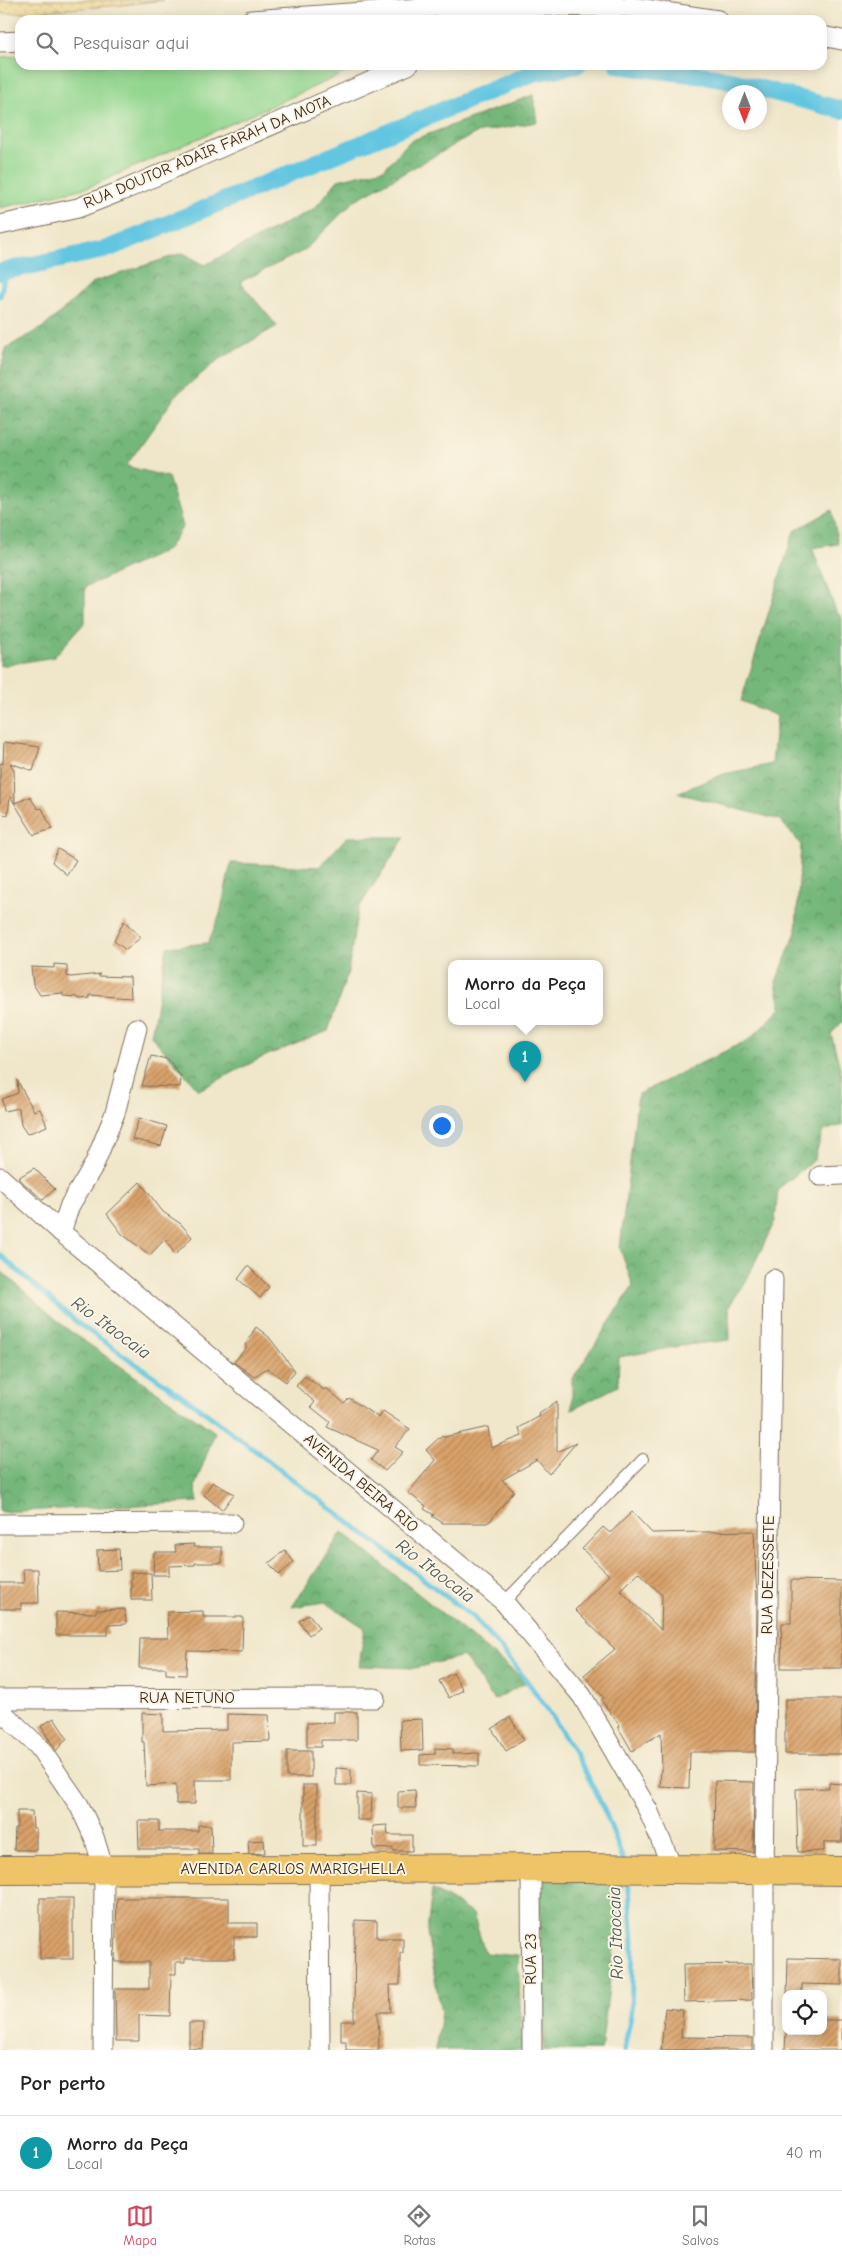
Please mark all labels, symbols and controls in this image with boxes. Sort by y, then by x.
search box [15,15,827,70]
icon: search [33,29,61,57]
text: Pesquisar aqui [73,32,189,54]
north arrow [722,85,767,130]
street label: RUA DOUTOR ADAIR FARAH DA MOTA [81,92,333,212]
popup [448,960,603,1025]
text: Morro da Peça [465,973,586,995]
text: Local [465,995,500,1013]
pin: 1 [509,1041,541,1082]
your location [429,1113,455,1139]
water label: Rio Itaocaia [67,1292,155,1364]
street label: AVENIDA BEIRA RIO [300,1430,422,1536]
street label: RUA DEZESSETE [758,1515,778,1635]
water label: Rio Itaocaia [392,1535,478,1607]
street label: RUA NETUNO [139,1689,235,1707]
street label: AVENIDA CARLOS MARIGHELLA [181,1860,405,1878]
water label: Rio Itaocaia [604,1886,628,1980]
street label: RUA 23 [522,1933,540,1985]
map controls [782,1990,827,2035]
button: locate [782,1990,827,2035]
text: Por perto [20,2071,105,2095]
text: Morro da Peça [67,2133,189,2155]
text: 1 [33,2144,39,2162]
text: 40 m [786,2144,822,2162]
text: Local [67,2155,103,2173]
tab: Mapa [123,2202,157,2249]
tab: Rotas [403,2202,435,2249]
tab: Salvos [682,2202,719,2249]

